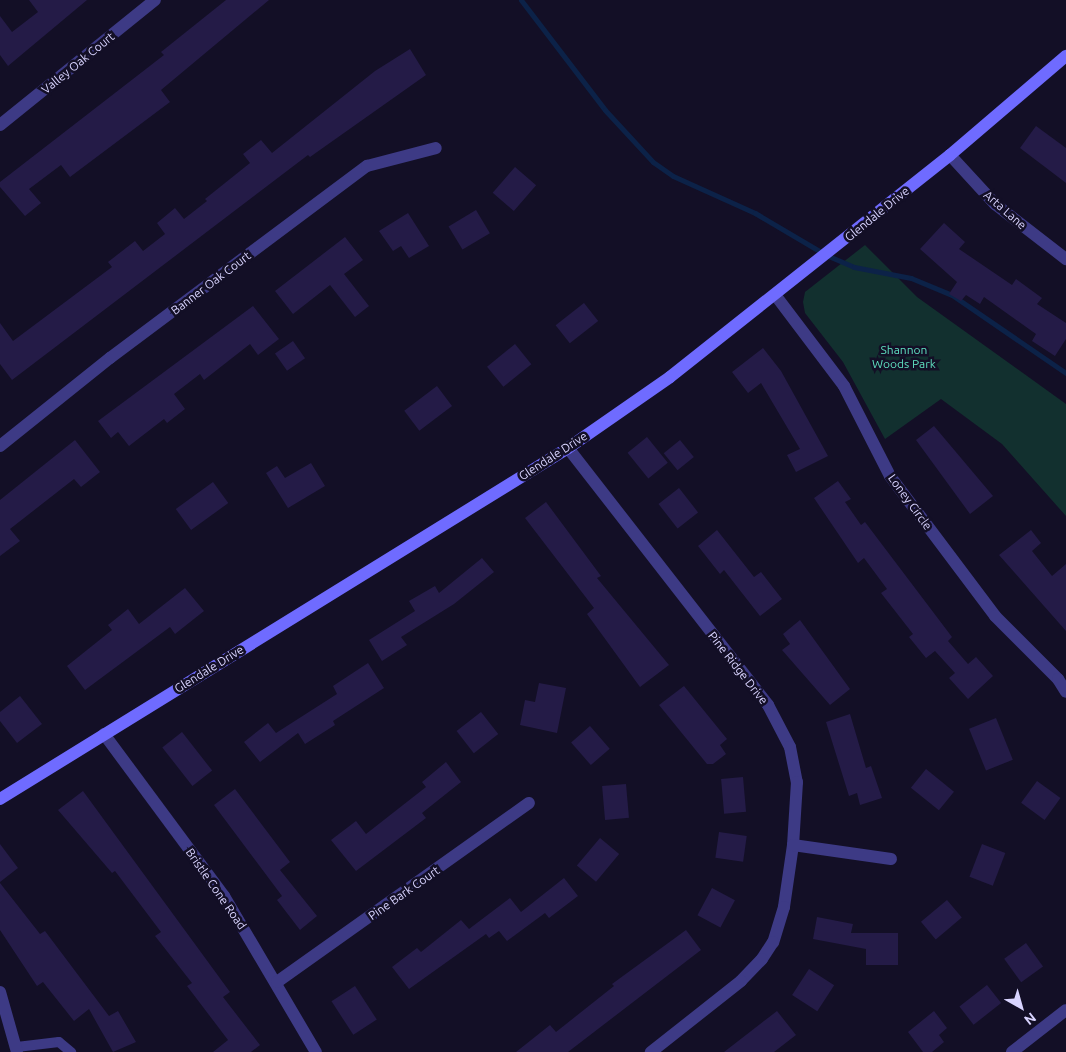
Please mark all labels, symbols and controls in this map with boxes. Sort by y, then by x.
street label: Valley Oak Court [39,29,117,97]
street label: Glendale Drive [842,184,912,244]
street label: Arta Lane [981,188,1029,232]
street label: Banner Oak Court [168,248,254,318]
park label: Shannon Woods Park [872,343,936,371]
street label: Glendale Drive [516,429,590,483]
street label: Loney Circle [885,471,935,533]
street label: Pine Ridge Drive [705,629,771,707]
street label: Glendale Drive [172,642,246,696]
street label: Bristle Cone Road [183,846,249,932]
street label: Pine Bark Court [365,863,443,923]
north arrow [996,982,1046,1032]
text: N [1021,1009,1039,1028]

